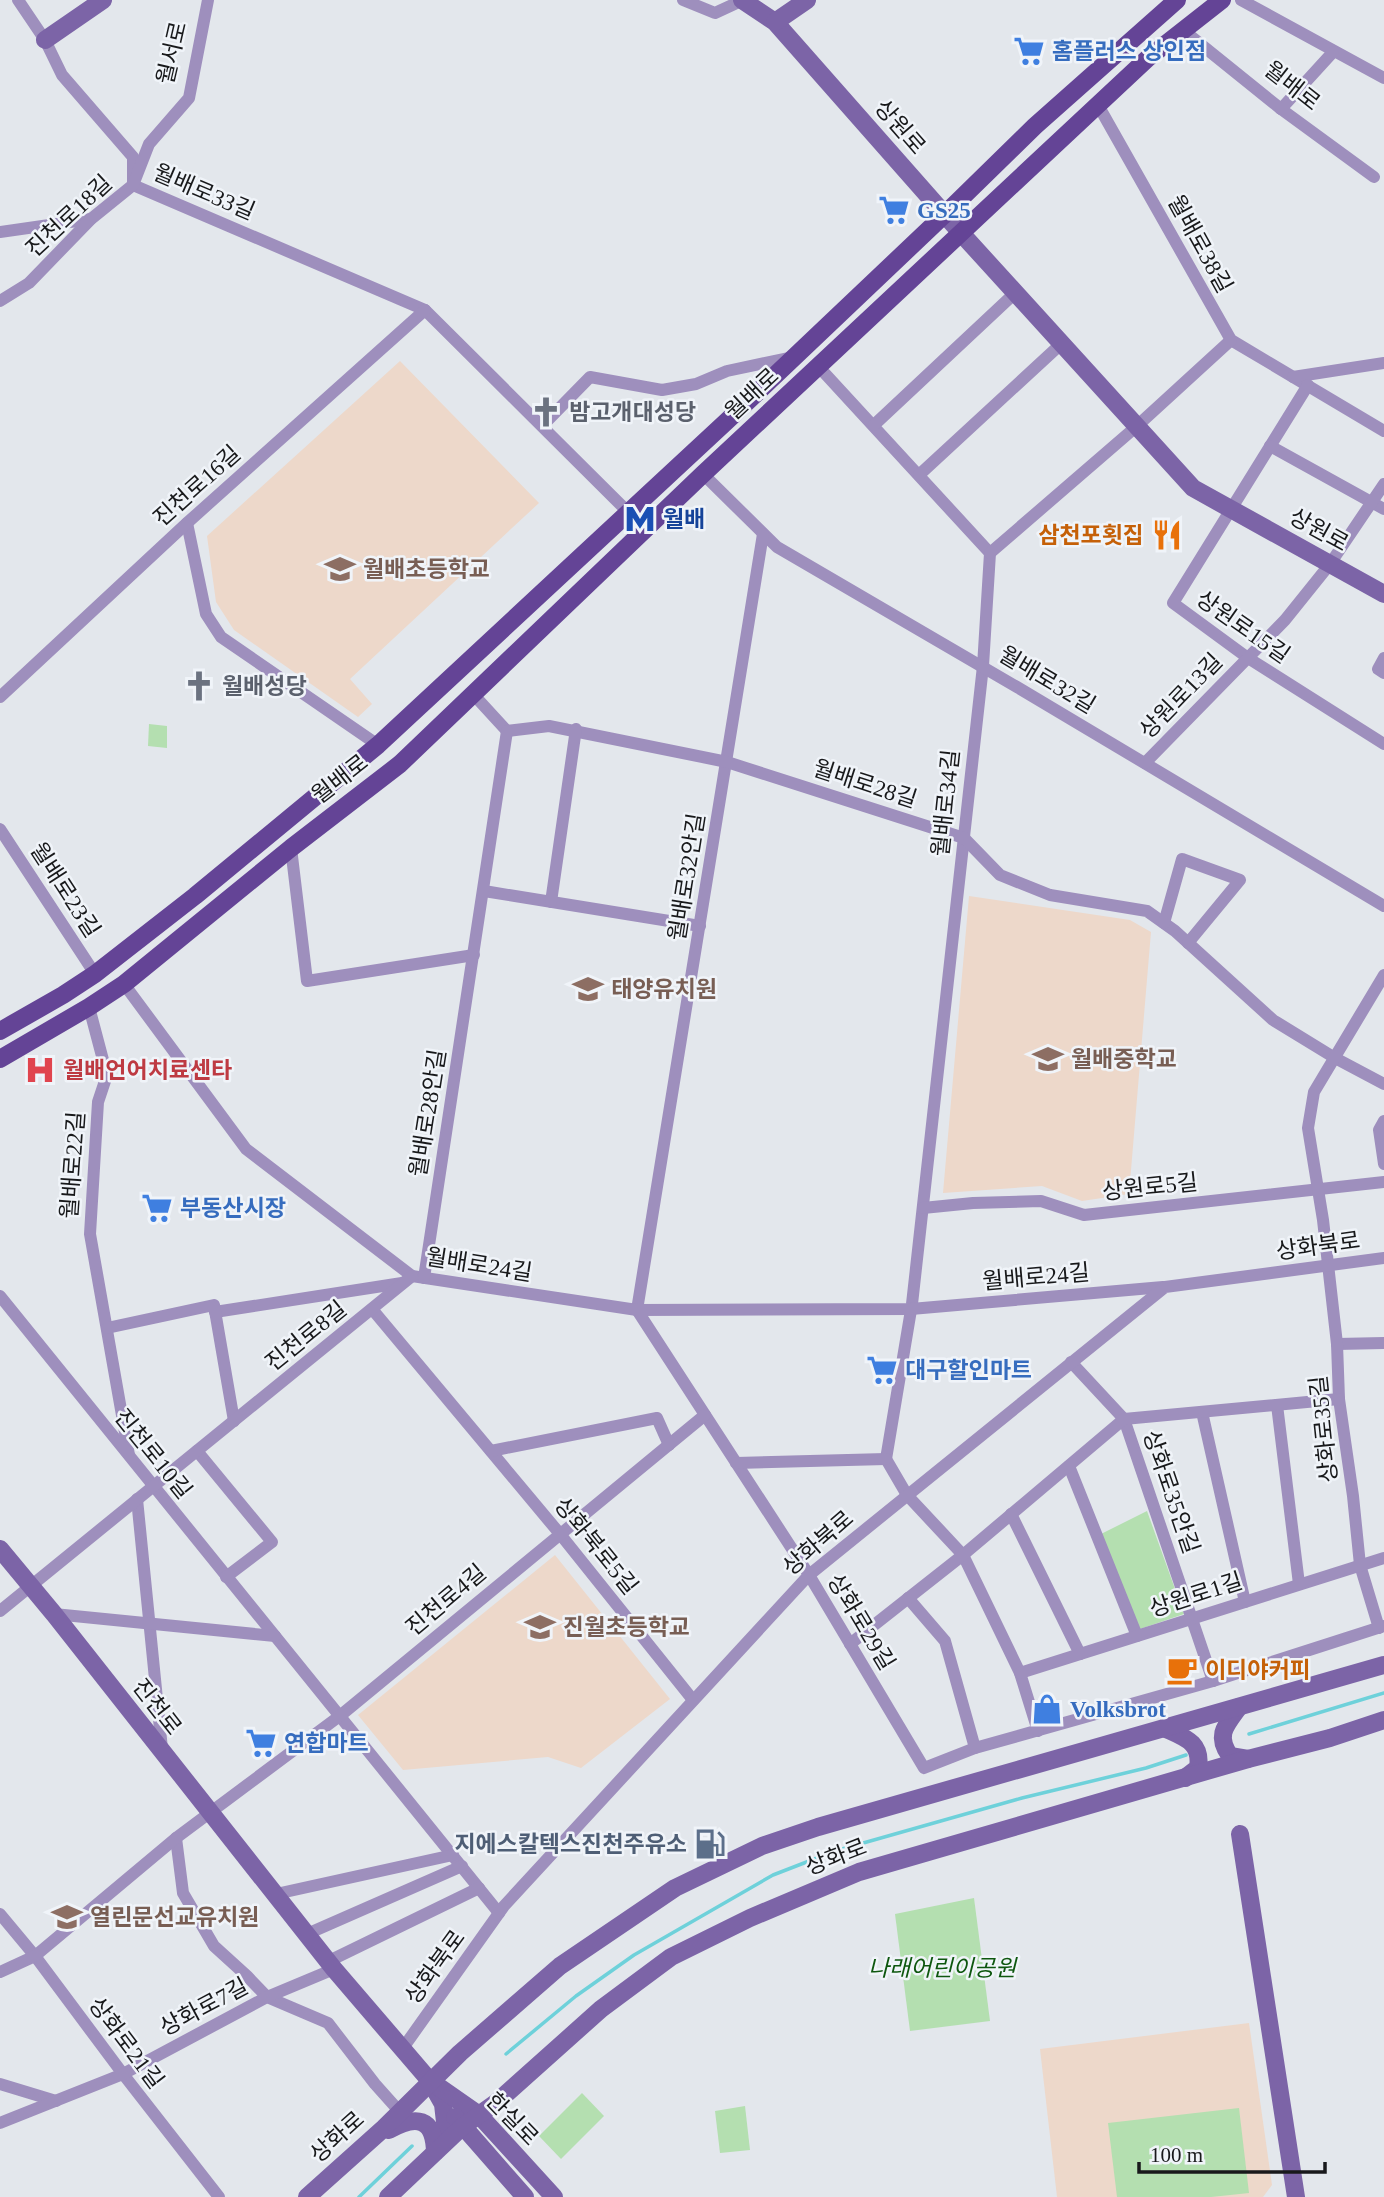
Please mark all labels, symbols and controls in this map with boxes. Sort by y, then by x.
street label: 월서로 [153,19,191,87]
supermarket icon: 홈플러스 상인점 [1012,34,1046,68]
place label: 홈플러스 상인점 [1052,39,1206,64]
street label: 월배로 [1259,57,1325,115]
street label: 상원로 [870,95,930,159]
street label: 월배로33길 [150,159,258,225]
street label: 진천로18길 [21,170,117,262]
street label: 월배로38길 [1163,191,1237,297]
supermarket icon: GS25 [877,193,911,227]
place label: GS25 [917,198,971,223]
street label: 월배로 [720,363,784,425]
church icon: 밤고개대성당 [529,395,563,429]
place label: 밤고개대성당 [569,400,696,425]
street label: 진천로16길 [149,441,245,531]
metro station icon: 월배 [623,502,657,536]
street label: 상원로 [1285,504,1353,556]
place label: 월배 [663,507,705,532]
restaurant icon: 삼천포횟집 [1150,518,1184,552]
place label: 삼천포횟집 [1038,523,1144,548]
school or university icon: 월배초등학교 [323,552,357,586]
place label: 월배초등학교 [363,557,490,582]
street label: 상원로15길 [1192,586,1294,668]
street label: 월배로32길 [994,642,1100,718]
street label: 상원로13길 [1135,649,1227,743]
church icon: 월배성당 [182,669,216,703]
place label: 월배성당 [222,674,307,699]
street label: 월배로34길 [928,748,964,858]
street label: 월배로 [307,750,373,808]
street label: 월배로28길 [810,755,920,813]
street label: 월배로32안길 [665,811,709,943]
street label: 월배로23길 [25,838,105,942]
school or university icon: 태양유치원 [571,972,605,1006]
place label: 태양유치원 [611,977,717,1002]
school or university icon: 월배중학교 [1031,1042,1065,1076]
street label: 월배로28안길 [406,1047,450,1179]
place label: 월배중학교 [1071,1047,1177,1072]
hospital icon: 월배언어치료센타 [23,1053,57,1087]
place label: 월배언어치료센타 [63,1058,232,1083]
street label: 월배로22길 [57,1110,89,1220]
street label: 상원로5길 [1101,1170,1199,1204]
supermarket icon: 부동산시장 [140,1191,174,1225]
place label: 부동산시장 [180,1196,286,1221]
street label: 상화북로 [1274,1228,1362,1264]
street label: 월배로24길 [424,1244,534,1286]
street label: 월배로24길 [981,1260,1091,1294]
street label: 진천로8길 [261,1296,351,1376]
supermarket icon: 대구할인마트 [865,1353,899,1387]
place label: 대구할인마트 [905,1358,1032,1383]
street label: 상화로35길 [1306,1374,1342,1484]
street label: 진천로10길 [109,1404,197,1504]
street label: 상화로35안길 [1138,1427,1204,1557]
street label: 상화북로5길 [549,1493,643,1599]
street label: 상화북로 [778,1506,858,1580]
street label: 진천로4길 [401,1560,491,1640]
street label: 상원로1길 [1146,1568,1246,1622]
street label: 상화로29길 [823,1569,899,1675]
school or university icon: 진월초등학교 [523,1610,557,1644]
place label: 진월초등학교 [563,1615,690,1640]
cafe icon: 이디야커피 [1165,1653,1199,1687]
place label: 이디야커피 [1205,1658,1311,1683]
street label: 진천로 [128,1674,186,1740]
shop icon: Volksbrot [1030,1692,1064,1726]
place label: Volksbrot [1070,1697,1166,1722]
supermarket icon: 연합마트 [244,1726,278,1760]
place label: 연합마트 [284,1731,369,1756]
fuel station icon: 지에스칼텍스진천주유소 [693,1827,727,1861]
place label: 지에스칼텍스진천주유소 [454,1832,687,1857]
street label: 상화로 [802,1834,870,1880]
school or university icon: 열린문선교유치원 [50,1900,84,1934]
place label: 열린문선교유치원 [90,1905,259,1930]
street label: 상화북로 [400,1925,470,2009]
park label: 나래어린이공원 [868,1956,1018,1981]
street label: 상화로7길 [156,1973,252,2041]
street label: 상화로21길 [84,1992,168,2094]
street label: 한실로 [481,2087,543,2151]
street label: 상화로 [305,2106,369,2168]
scale bar [1139,2130,1324,2174]
text: 100 m [1150,2143,1203,2167]

